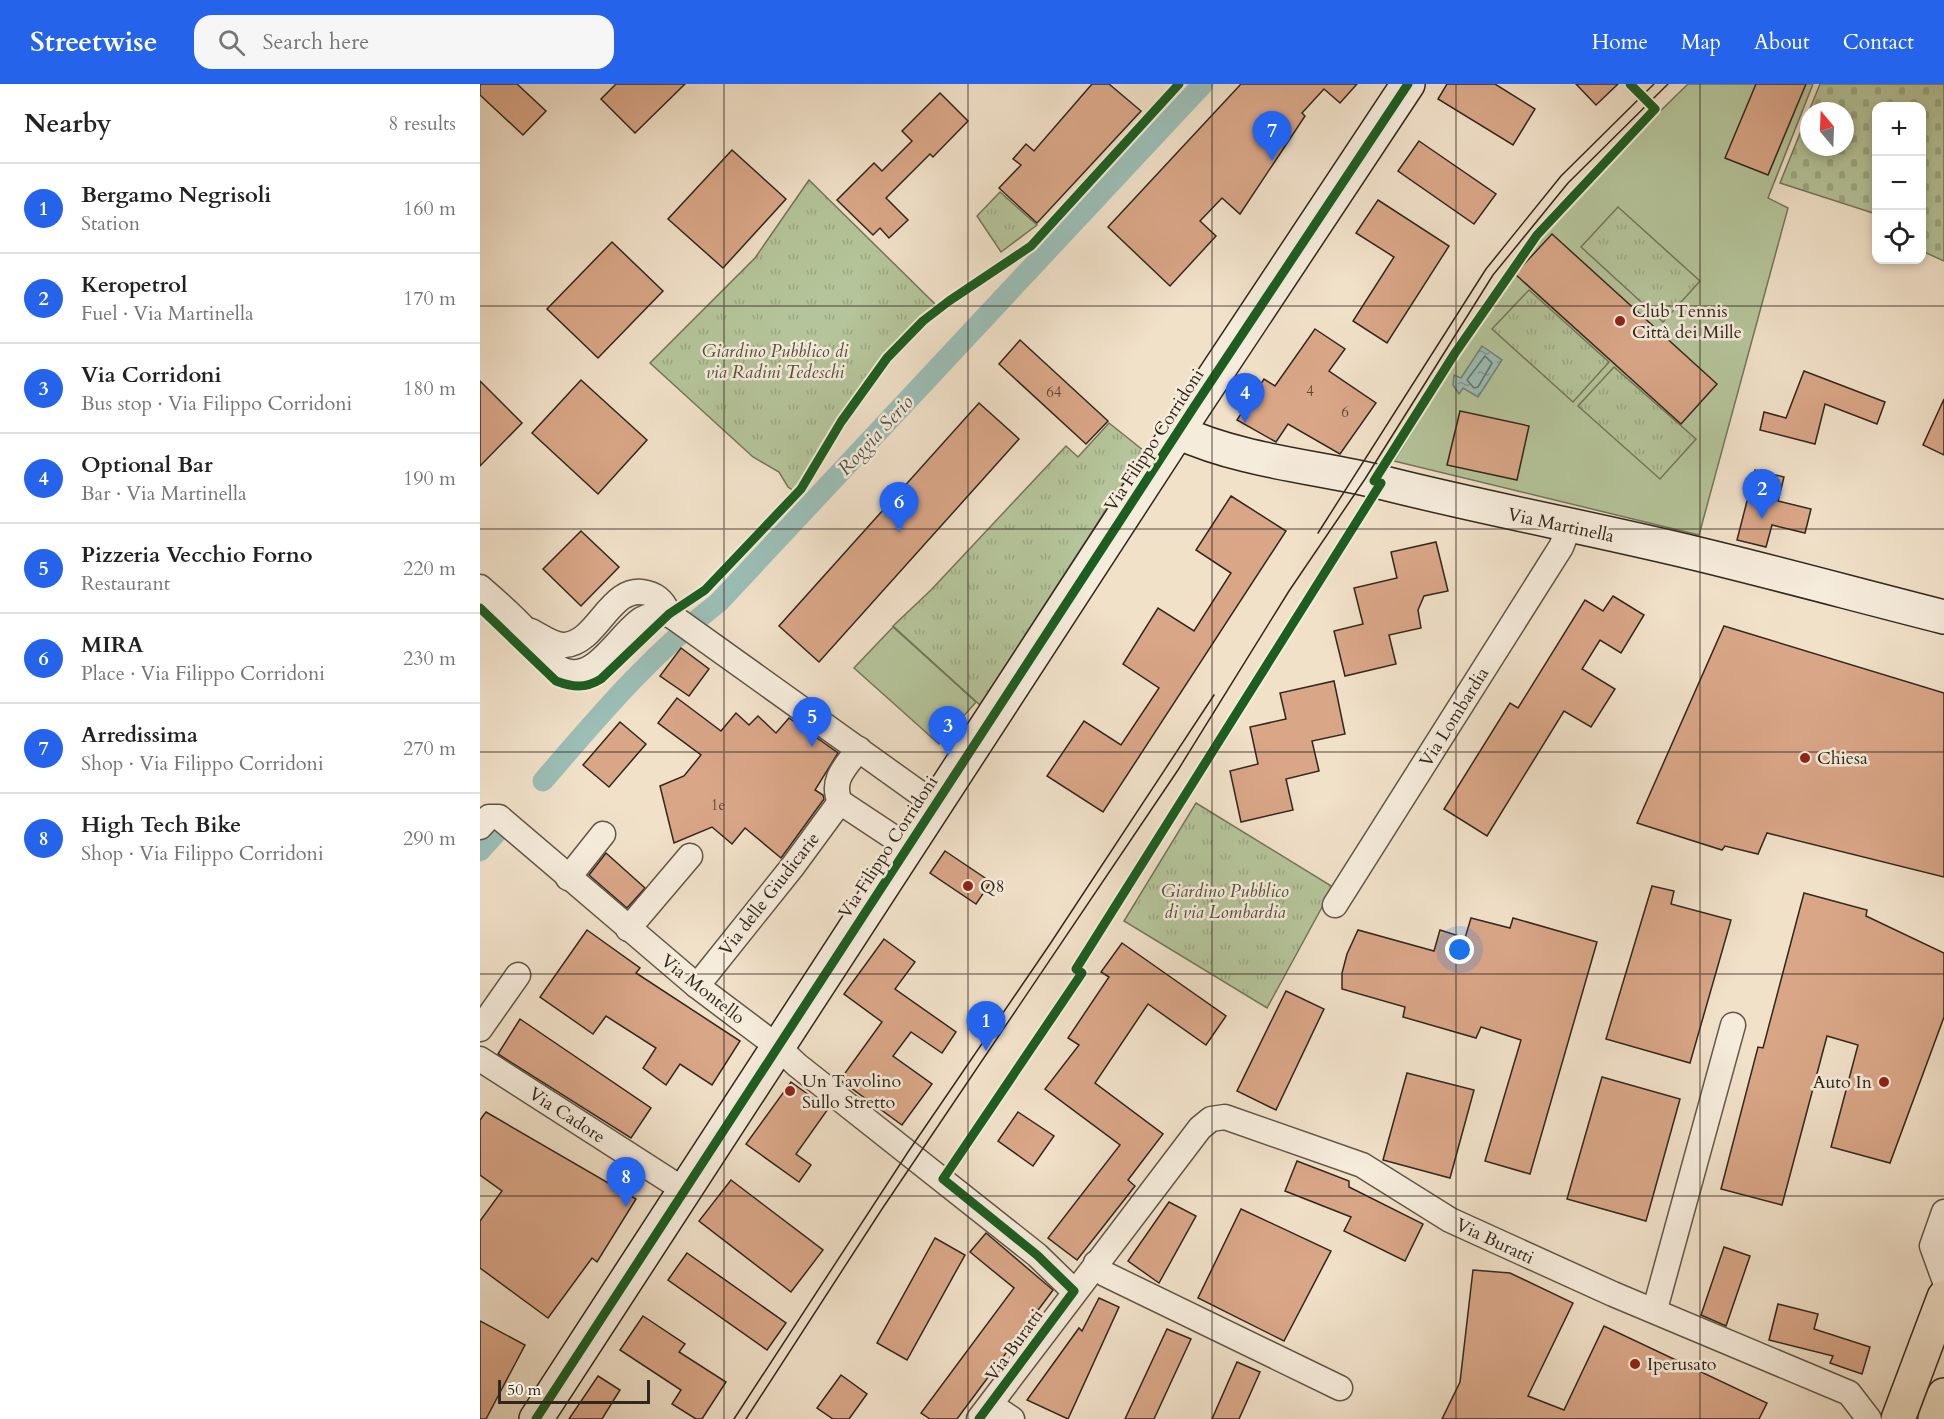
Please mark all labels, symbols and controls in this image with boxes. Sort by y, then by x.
search box [194,15,614,69]
text: Streetwise [30,23,158,61]
icon: search [215,26,248,59]
text: Search here [263,27,369,57]
text: Home [1592,28,1648,57]
text: Map [1681,28,1721,57]
text: About [1754,28,1810,57]
text: Contact [1843,28,1914,57]
north arrow [1800,102,1854,156]
map controls [1872,102,1926,264]
button: + [1872,102,1926,156]
text: Nearby [24,106,112,141]
text: 8 results [388,110,456,137]
pin: 7 [1252,112,1292,161]
button: − [1872,156,1926,210]
text: Bergamo Negrisoli [81,180,271,210]
text: 1 [38,195,49,222]
text: 160 m [403,195,456,222]
text: Station [81,210,140,237]
button: locate [1872,210,1926,264]
text: Keropetrol [81,270,187,300]
text: 2 [38,285,49,312]
text: 170 m [403,285,456,312]
place label: Club Tennis Città dei Mille [1632,299,1742,345]
text: Fuel · Via Martinella [81,300,254,327]
marker: Club Tennis Città dei Mille [1613,314,1627,328]
park label: Giardino Pubblico di via Radini Tedeschi [702,339,849,385]
text: Via Corridoni [81,360,222,390]
street label: Via Filippo Corridoni [1099,364,1210,517]
pin: 4 [1226,374,1264,423]
text: 3 [38,375,49,402]
text: 180 m [403,375,456,402]
house number: 4 [1306,381,1314,401]
house number: 64 [1046,382,1062,402]
water label: Roggia Serio [831,389,919,481]
text: Bus stop · Via Filippo Corridoni [81,390,352,417]
house number: 6 [1341,402,1349,422]
text: Optional Bar [81,450,213,480]
text: 4 [38,465,49,492]
text: 190 m [403,465,456,492]
pin: 2 [1742,470,1782,519]
text: Bar · Via Martinella [81,480,247,507]
pin: 6 [880,482,918,532]
street label: Via Martinella [1505,502,1617,549]
text: Pizzeria Vecchio Forno [81,540,313,570]
text: 5 [38,555,49,582]
text: 220 m [403,555,456,582]
text: Restaurant [81,570,170,597]
text: MIRA [81,630,144,660]
text: 6 [38,645,49,672]
text: 230 m [403,645,456,672]
text: Place · Via Filippo Corridoni [81,660,325,687]
street label: Via Lombardia [1414,662,1495,772]
pin: 5 [792,698,832,747]
pin: 3 [928,706,968,756]
text: Arredissima [81,720,198,750]
text: 7 [38,735,49,762]
text: 270 m [403,735,456,762]
place label: Chiesa [1817,746,1868,771]
text: Shop · Via Filippo Corridoni [81,750,324,777]
marker: Chiesa [1798,751,1812,765]
street label: Via Filippo Corridoni [833,771,944,924]
house number: 1e [711,795,725,815]
text: High Tech Bike [81,810,241,840]
text: 8 [38,825,49,852]
text: 290 m [403,825,456,852]
street label: Via delle Giudicarie [713,827,826,961]
text: Shop · Via Filippo Corridoni [81,840,324,867]
place label: Q8 [980,874,1005,899]
marker: Q8 [961,879,975,893]
park label: Giardino Pubblico di via Lombardia [1161,879,1289,925]
your location [1445,935,1474,964]
street label: Via Montello [655,949,750,1030]
pin: 1 [966,1002,1006,1051]
place label: Un Tavolino Sullo Stretto [802,1069,901,1115]
place label: Auto In [1813,1070,1873,1095]
marker: Auto In [1877,1075,1891,1089]
street label: Via Cadore [524,1081,610,1149]
marker: Un Tavolino Sullo Stretto [783,1084,797,1098]
pin: 8 [606,1158,646,1207]
street label: Via Buratti [1452,1212,1538,1270]
street label: Via Buratti [980,1304,1049,1387]
place label: Iperusato [1647,1352,1717,1377]
marker: Iperusato [1628,1357,1642,1371]
scale bar [498,1377,650,1404]
text: 50 m [507,1379,541,1401]

